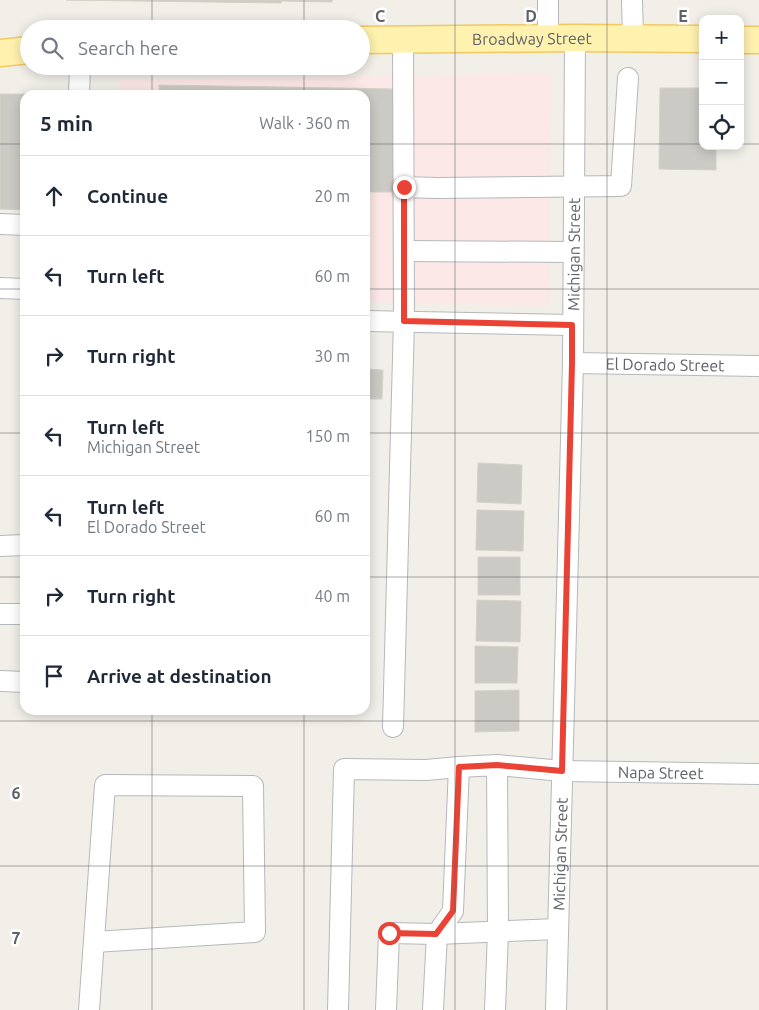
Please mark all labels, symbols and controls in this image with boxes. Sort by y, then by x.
text: C [375,7,385,25]
text: D [525,7,537,25]
text: E [678,7,688,25]
map controls [699,15,744,150]
button: + [699,15,744,60]
search box [20,20,370,75]
street label: Broadway Street [472,29,593,48]
icon: search [38,34,66,62]
text: Search here [78,37,178,59]
button: − [699,60,744,105]
button: locate [699,105,744,150]
text: 5 min [40,111,93,135]
text: Walk · 360 m [259,114,350,132]
route end [393,176,416,199]
icon: ahead [40,182,68,210]
text: Continue [87,185,168,207]
text: 20 m [314,187,350,205]
street label: Michigan Street [564,197,583,311]
icon: left [40,262,68,290]
text: Turn left [87,265,165,287]
text: 60 m [314,267,350,285]
icon: right [40,342,68,370]
text: Turn right [87,345,175,367]
text: 30 m [314,347,350,365]
street label: El Dorado Street [605,355,725,374]
text: Turn left [87,416,165,438]
icon: left [40,422,68,450]
text: 150 m [305,427,350,445]
text: Michigan Street [87,438,200,456]
text: Turn left [87,496,165,518]
icon: left [40,502,68,530]
text: 60 m [314,507,350,525]
text: El Dorado Street [87,518,206,536]
icon: right [40,582,68,610]
text: Turn right [87,585,175,607]
text: 40 m [314,587,350,605]
icon: arrive [40,662,68,690]
text: Arrive at destination [87,665,272,687]
street label: Napa Street [618,763,704,782]
text: 6 [11,784,21,802]
street label: Michigan Street [550,797,571,911]
route start [378,922,401,945]
text: 7 [11,929,21,947]

